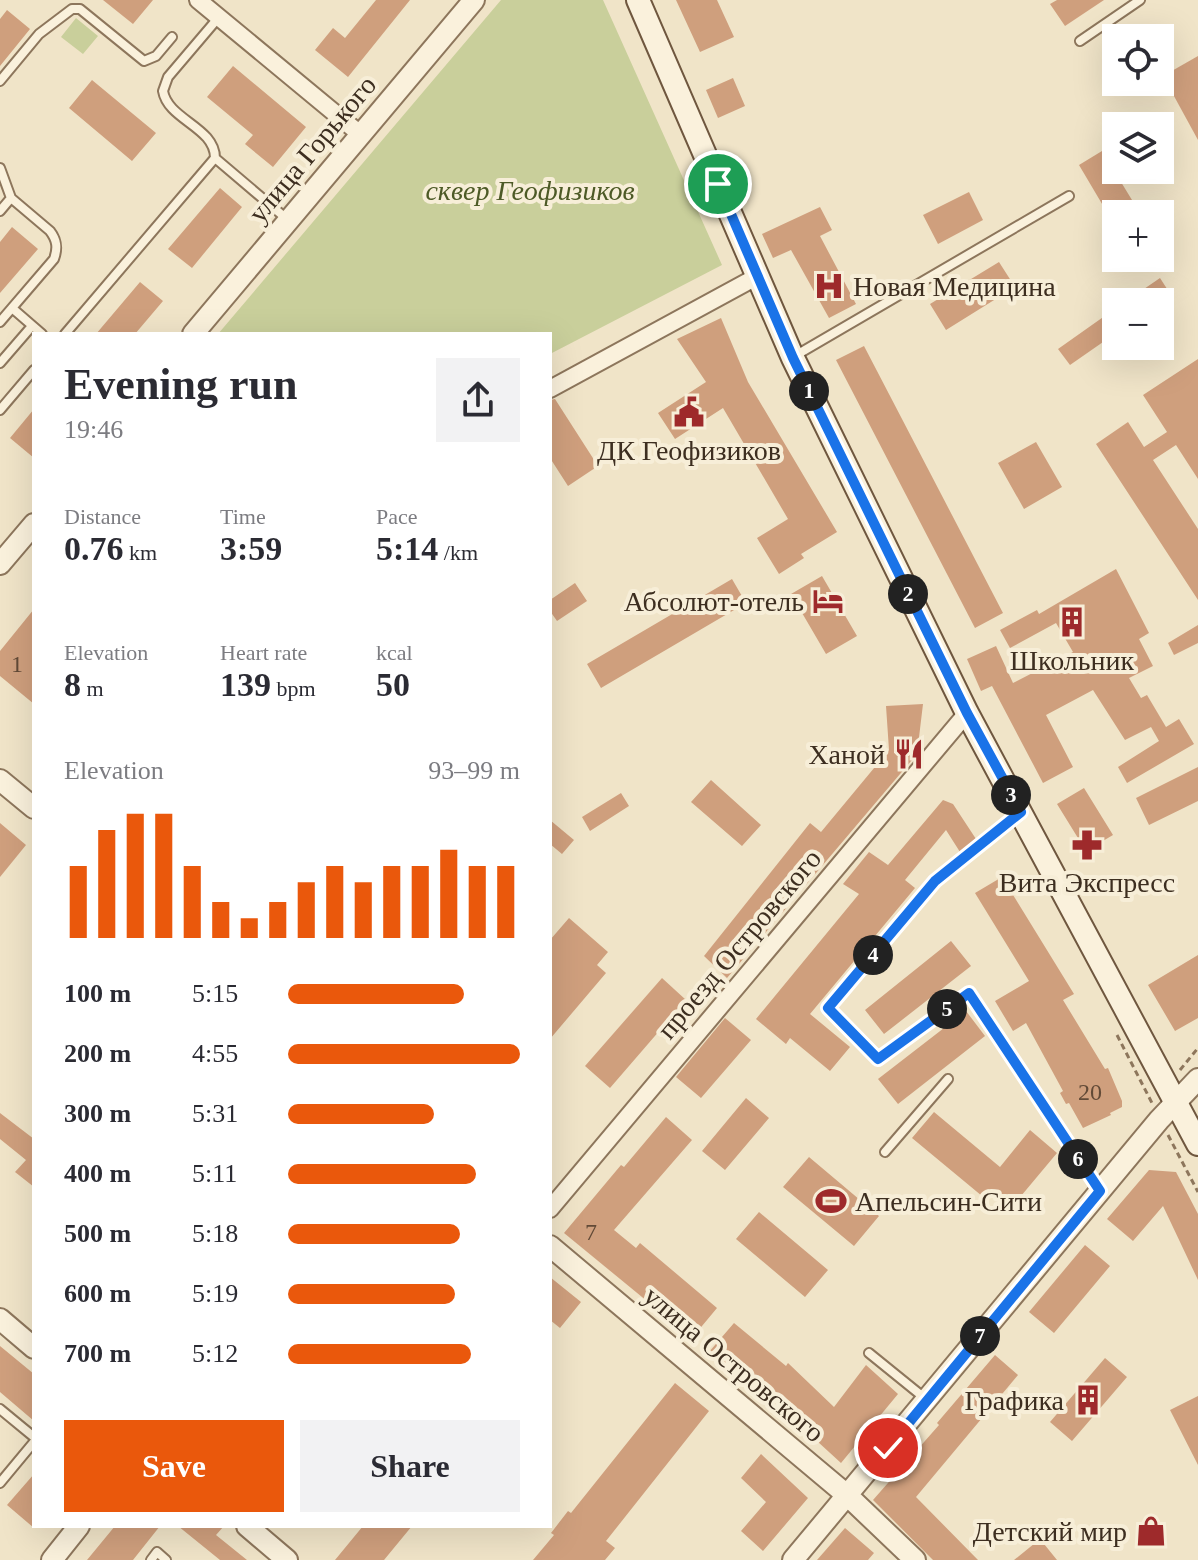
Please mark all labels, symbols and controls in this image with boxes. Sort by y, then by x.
map controls [1102,24,1174,360]
button: locate [1102,24,1174,96]
street label: улица Горького [242,69,382,229]
button: layers [1102,112,1174,184]
pin [684,150,752,218]
icon: arrive [696,162,740,206]
park label: cквер Геофизиков [425,175,635,206]
button: + [1102,200,1174,272]
hospital icon: Новая Медицина [812,269,846,303]
place label: Новая Медицина [853,271,1056,302]
button: − [1102,288,1174,360]
button: share [436,358,520,442]
text: Evening run [64,360,298,409]
pin: 1 [789,371,829,411]
text: 1 [804,378,815,403]
public building icon: ДК Геофизиков [672,395,706,429]
text: 19:46 [64,415,123,444]
place label: ДК Геофизиков [597,435,781,466]
text: Distance [64,504,141,529]
text: Time [220,504,266,529]
text: Pace [376,504,418,529]
text: 0.76 [64,530,124,567]
text: 3:59 [220,530,282,567]
text: 5:14 [376,530,438,567]
text: km [124,540,157,565]
text: /km [438,540,478,565]
pin: 2 [888,574,928,614]
text: 2 [903,581,914,606]
hotel icon: Абсолют-отель [811,584,845,618]
place label: Абсолют-отель [624,586,804,617]
building icon: Школьник [1055,605,1089,639]
text: Elevation [64,640,148,665]
text: Heart rate [220,640,307,665]
text: kcal [376,640,413,665]
place label: Школьник [1010,645,1135,676]
house number: 1 [11,651,23,677]
text: 8 [64,666,81,703]
text: 139 [220,666,271,703]
text: 50 [376,666,410,703]
text: m [81,676,104,701]
text: bpm [271,676,316,701]
restaurant icon: Ханой [892,737,926,771]
place label: Ханой [808,739,885,770]
text: Elevation [64,756,164,785]
text: 93–99 m [428,756,520,785]
pin: 3 [991,775,1031,815]
text: 3 [1006,782,1017,807]
pharmacy icon: Вита Экспресс [1070,828,1104,862]
street label: проезд Островского [651,843,827,1045]
place label: Вита Экспресс [999,867,1175,898]
pin: 4 [853,935,893,975]
text: 4 [868,942,879,967]
text: 100 m [64,979,131,1008]
text: 5:15 [192,979,238,1008]
pin: 5 [927,989,967,1029]
text: 5 [942,996,953,1021]
text: 200 m [64,1039,131,1068]
text: 4:55 [192,1039,238,1068]
house number: 20 [1078,1079,1102,1105]
text: 300 m [64,1099,131,1128]
text: 5:31 [192,1099,238,1128]
pin: 6 [1058,1139,1098,1179]
text: 6 [1073,1146,1084,1171]
text: 400 m [64,1159,131,1188]
text: 5:11 [192,1159,237,1188]
sports icon: Апельсин-Сити [814,1184,848,1218]
place label: Апельсин-Сити [855,1186,1042,1217]
text: 500 m [64,1219,131,1248]
text: 5:18 [192,1219,238,1248]
house number: 7 [585,1219,597,1245]
text: 600 m [64,1279,131,1308]
text: 5:19 [192,1279,238,1308]
street label: улица Островского [638,1280,830,1448]
pin: 7 [960,1316,1000,1356]
text: 7 [975,1323,986,1348]
text: 700 m [64,1339,131,1368]
text: 5:12 [192,1339,238,1368]
building icon: Графика [1071,1383,1105,1417]
place label: Графика [964,1385,1065,1416]
pin [854,1414,922,1482]
button: Save [64,1420,284,1512]
button: Share [300,1420,520,1512]
icon: check [866,1426,910,1470]
shop icon: Детский мир [1134,1514,1168,1548]
place label: Детский мир [973,1516,1127,1547]

